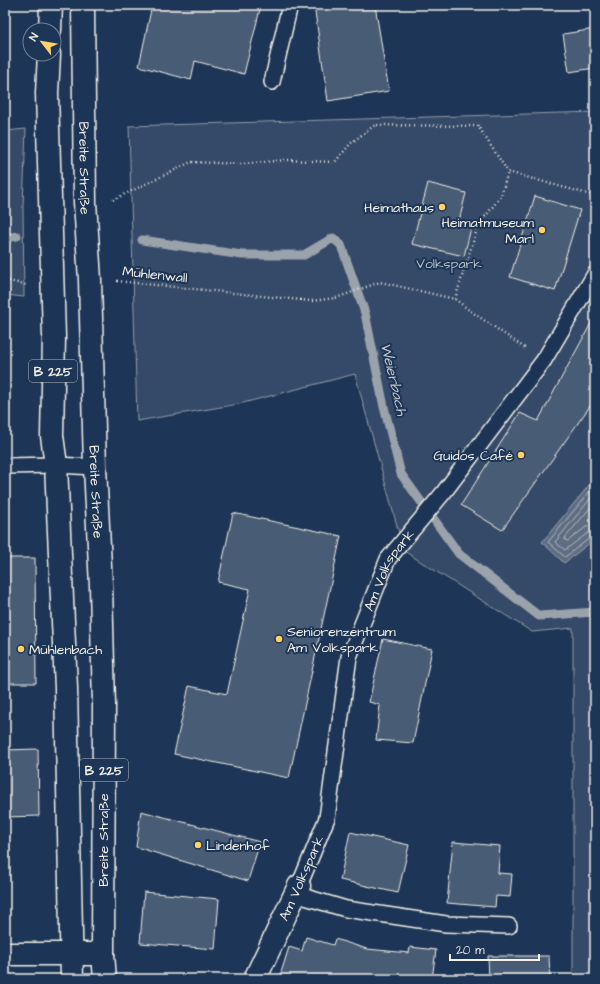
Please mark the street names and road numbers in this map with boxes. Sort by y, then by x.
street label: Breite Straße [73,121,95,216]
street label: Mühlenwall [121,262,188,288]
road number: B 225 [29,360,77,382]
street label: Breite Straße [83,445,108,539]
street label: Am Volkspark [359,525,420,614]
road number: B 225 [80,759,128,781]
street label: Breite Straße [94,793,114,887]
street label: Am Volkspark [274,832,330,924]

